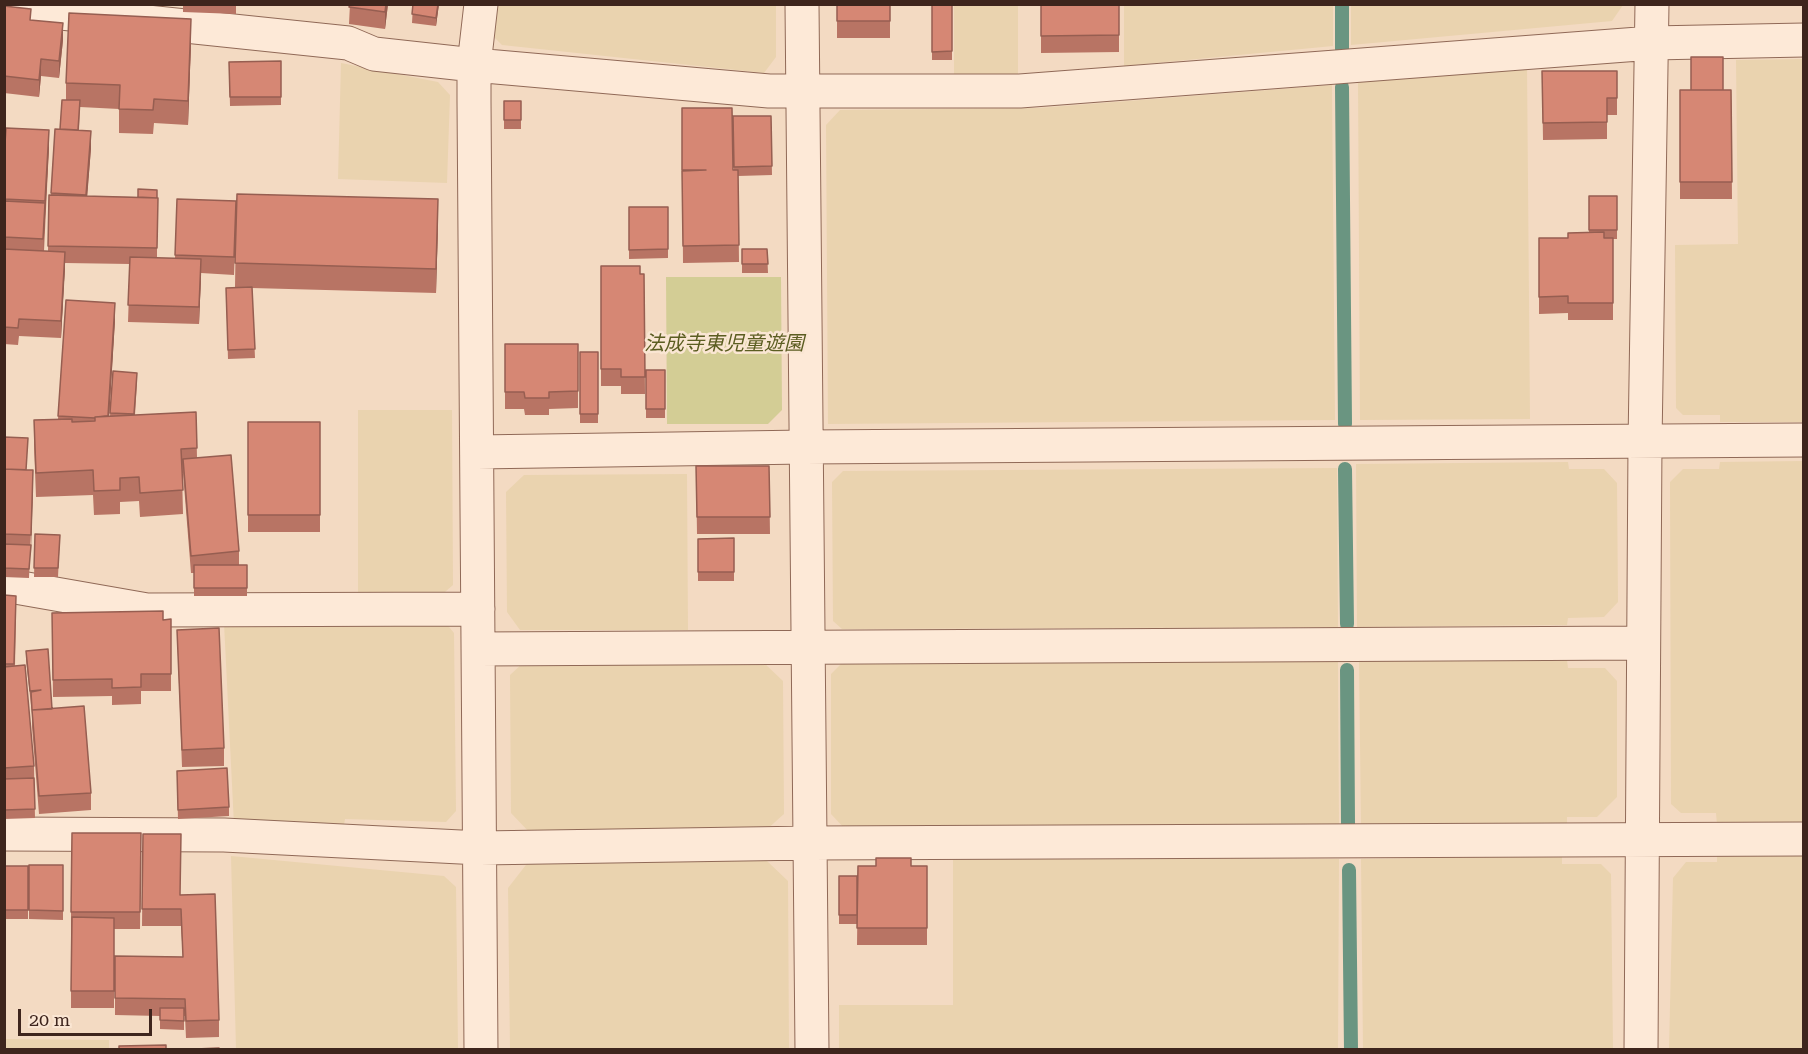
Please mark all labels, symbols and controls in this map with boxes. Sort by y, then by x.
park label: 法成寺東児童遊園 [644,332,804,356]
scale bar [21,997,154,1035]
text: 20 m [29,1009,70,1030]

